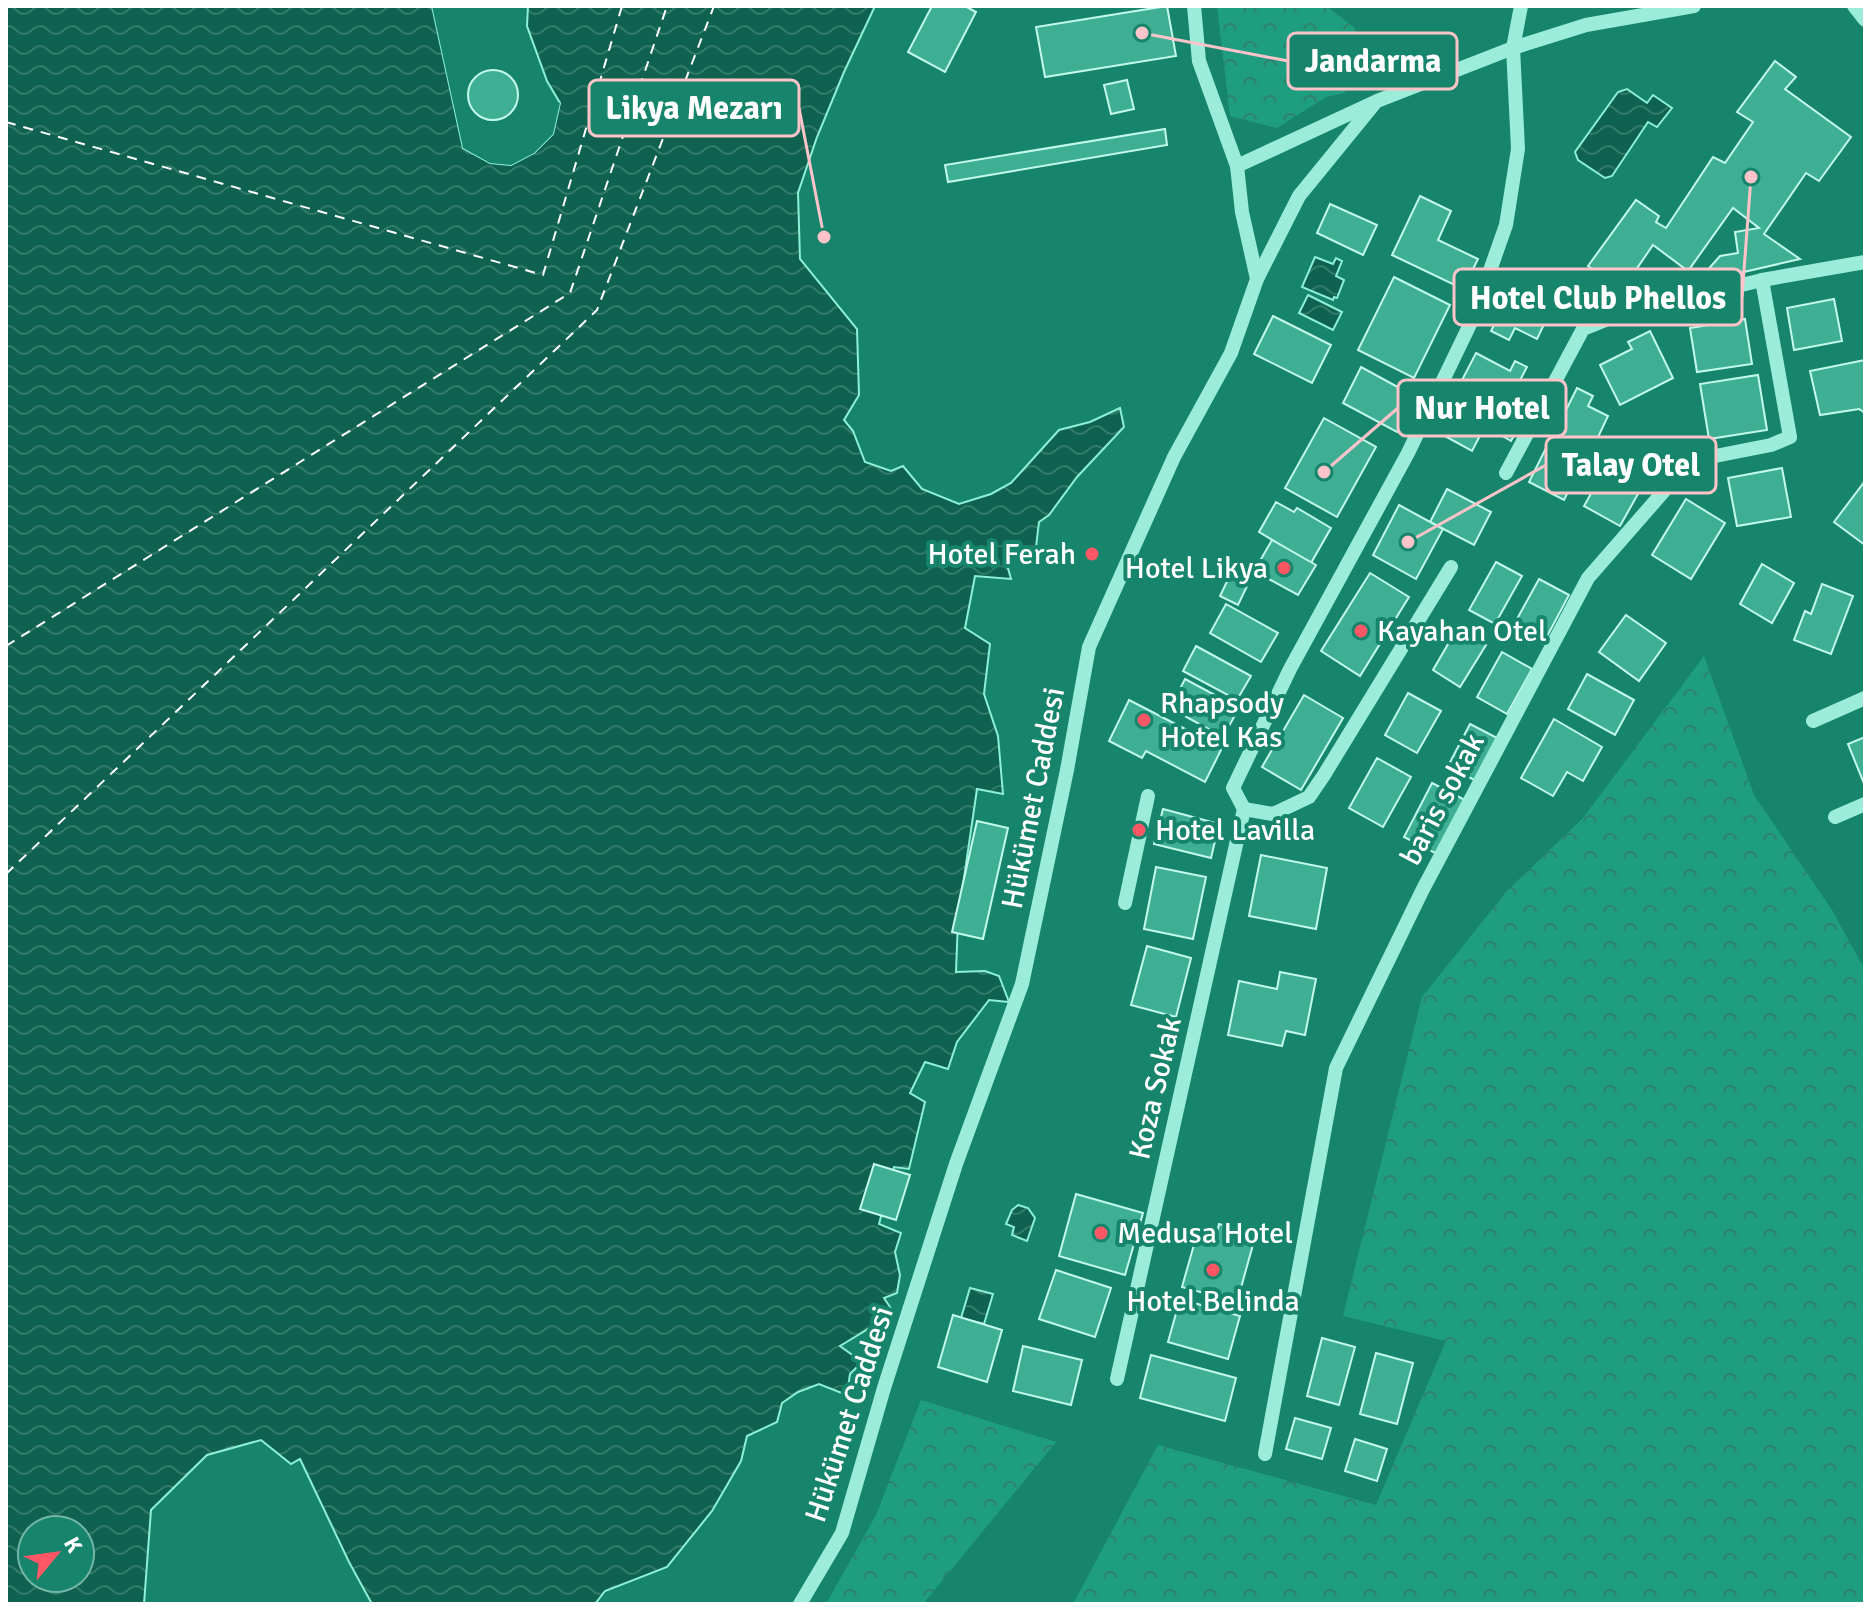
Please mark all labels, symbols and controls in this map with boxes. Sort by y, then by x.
callout: Jandarma [1288,33,1457,89]
text: Jandarma [1305,42,1441,81]
callout: Likya Mezarı [589,80,799,136]
text: Likya Mezarı [605,89,783,128]
callout: Hotel Club Phellos [1454,269,1742,325]
text: Hotel Club Phellos [1470,279,1726,318]
callout: Nur Hotel [1398,380,1566,436]
text: Nur Hotel [1414,389,1550,428]
callout: Talay Otel [1546,437,1716,493]
text: Talay Otel [1562,446,1700,485]
place label: Hotel Ferah [928,536,1076,573]
marker: Hotel Ferah [1083,545,1101,563]
place label: Hotel Likya [1125,550,1268,587]
marker: Hotel Likya [1275,559,1293,577]
place label: Kayahan Otel [1377,613,1547,650]
marker: Kayahan Otel [1352,622,1370,640]
street label: Hükümet Caddesi [994,684,1073,912]
place label: Rhapsody Hotel Kas [1160,685,1284,756]
marker: Rhapsody Hotel Kas [1135,711,1153,729]
street label: baris sokak [1392,727,1493,872]
place label: Hotel Lavilla [1155,812,1315,849]
marker: Hotel Lavilla [1130,821,1148,839]
street label: Koza Sokak [1121,1013,1190,1163]
place label: Medusa Hotel [1117,1215,1293,1252]
marker: Medusa Hotel [1092,1224,1110,1242]
marker: Hotel Belinda [1204,1261,1222,1279]
place label: Hotel Belinda [1126,1283,1300,1320]
street label: Hükümet Caddesi [797,1302,902,1527]
north arrow [16,1514,96,1594]
text: K [58,1532,88,1557]

